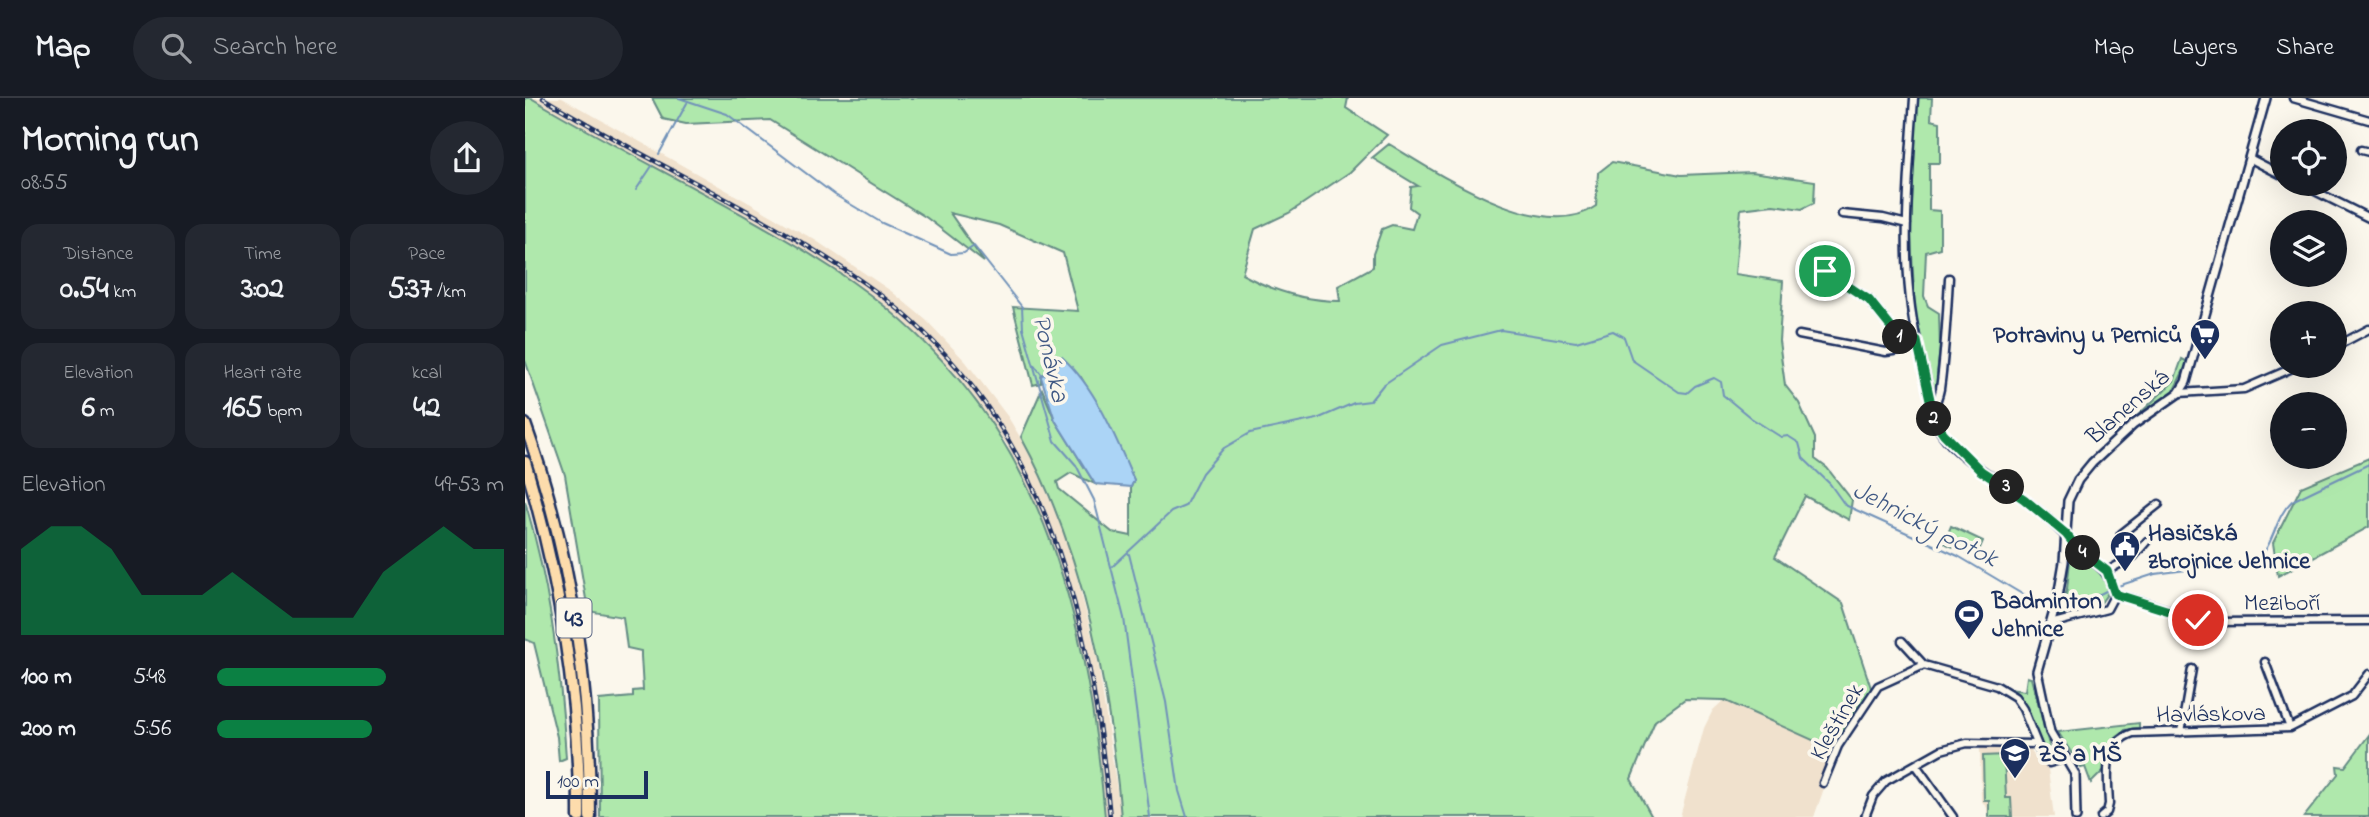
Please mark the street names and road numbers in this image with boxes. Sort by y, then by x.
street label: Blanenská [2078,362,2178,455]
street label: Meziboří [2244,587,2320,622]
road number: 43 [557,598,591,638]
street label: Kleštínek [1802,677,1875,767]
street label: Havláskova [2156,697,2266,734]

